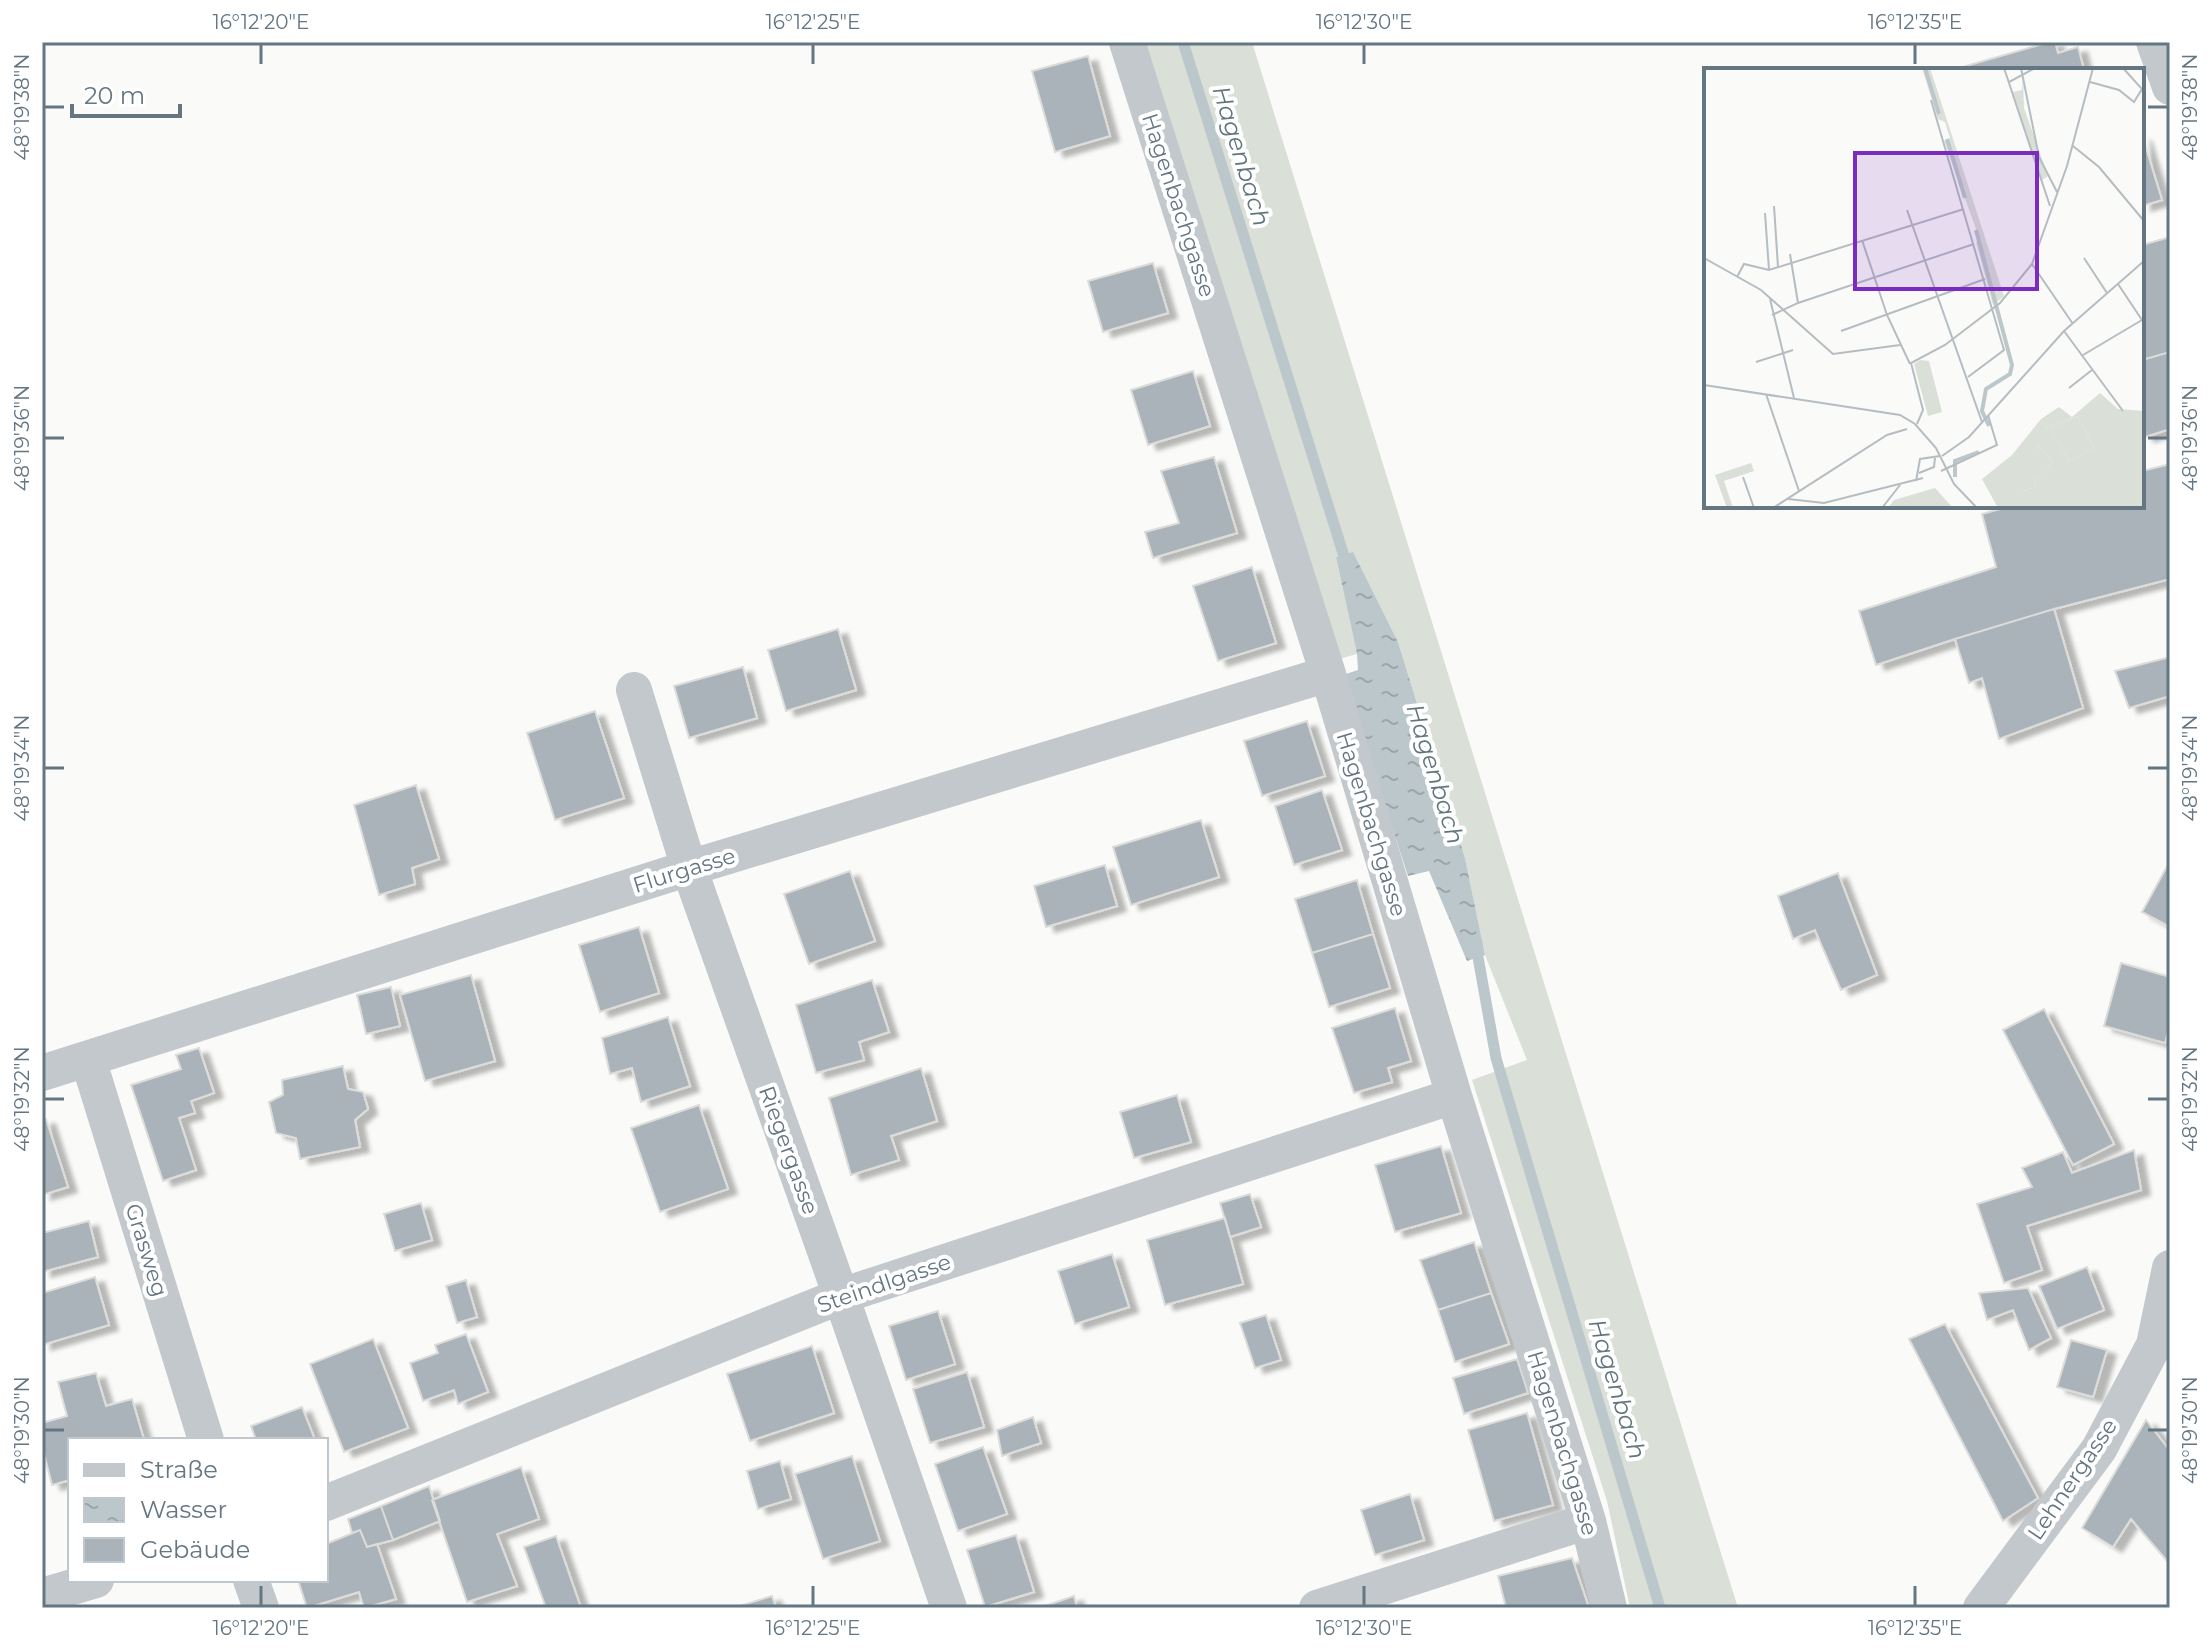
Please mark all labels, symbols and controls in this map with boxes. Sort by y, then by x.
text: 16°12'20"E [213,10,309,34]
text: 16°12'25"E [766,10,860,34]
text: 16°12'30"E [1316,10,1412,34]
text: 16°12'35"E [1868,10,1962,34]
text: 48°19'38"N [10,53,34,161]
text: 48°19'38"N [2178,53,2202,161]
scale bar [72,68,180,118]
inset map [1704,68,2144,508]
text: 20 m [84,81,145,110]
water label: Hagenbach [1206,82,1277,229]
street label: Hagenbachgasse [1136,110,1221,301]
text: 48°19'36"N [10,385,34,491]
text: 48°19'36"N [2178,385,2202,491]
water label: Hagenbach [1400,700,1471,847]
text: 48°19'34"N [10,715,34,821]
text: 48°19'34"N [2178,715,2202,821]
street label: Hagenbachgasse [1331,728,1412,920]
street label: Flurgasse [630,842,739,899]
text: 48°19'32"N [10,1046,34,1152]
text: 48°19'32"N [2178,1046,2202,1152]
street label: Riegergasse [753,1082,824,1218]
street label: Grasweg [120,1200,173,1300]
street label: Steindlgasse [814,1248,955,1319]
water label: Hagenbach [1582,1315,1653,1462]
street label: Hagenbachgasse [1522,1347,1603,1539]
text: 48°19'30"N [10,1376,34,1484]
text: 48°19'30"N [2178,1376,2202,1484]
street label: Lehnergasse [2022,1414,2123,1545]
legend [68,1438,328,1582]
text: Straße [140,1455,218,1484]
text: Wasser [140,1495,227,1524]
text: Gebäude [140,1535,250,1564]
text: 16°12'20"E [213,1616,309,1640]
text: 16°12'25"E [766,1616,860,1640]
text: 16°12'30"E [1316,1616,1412,1640]
text: 16°12'35"E [1868,1616,1962,1640]

